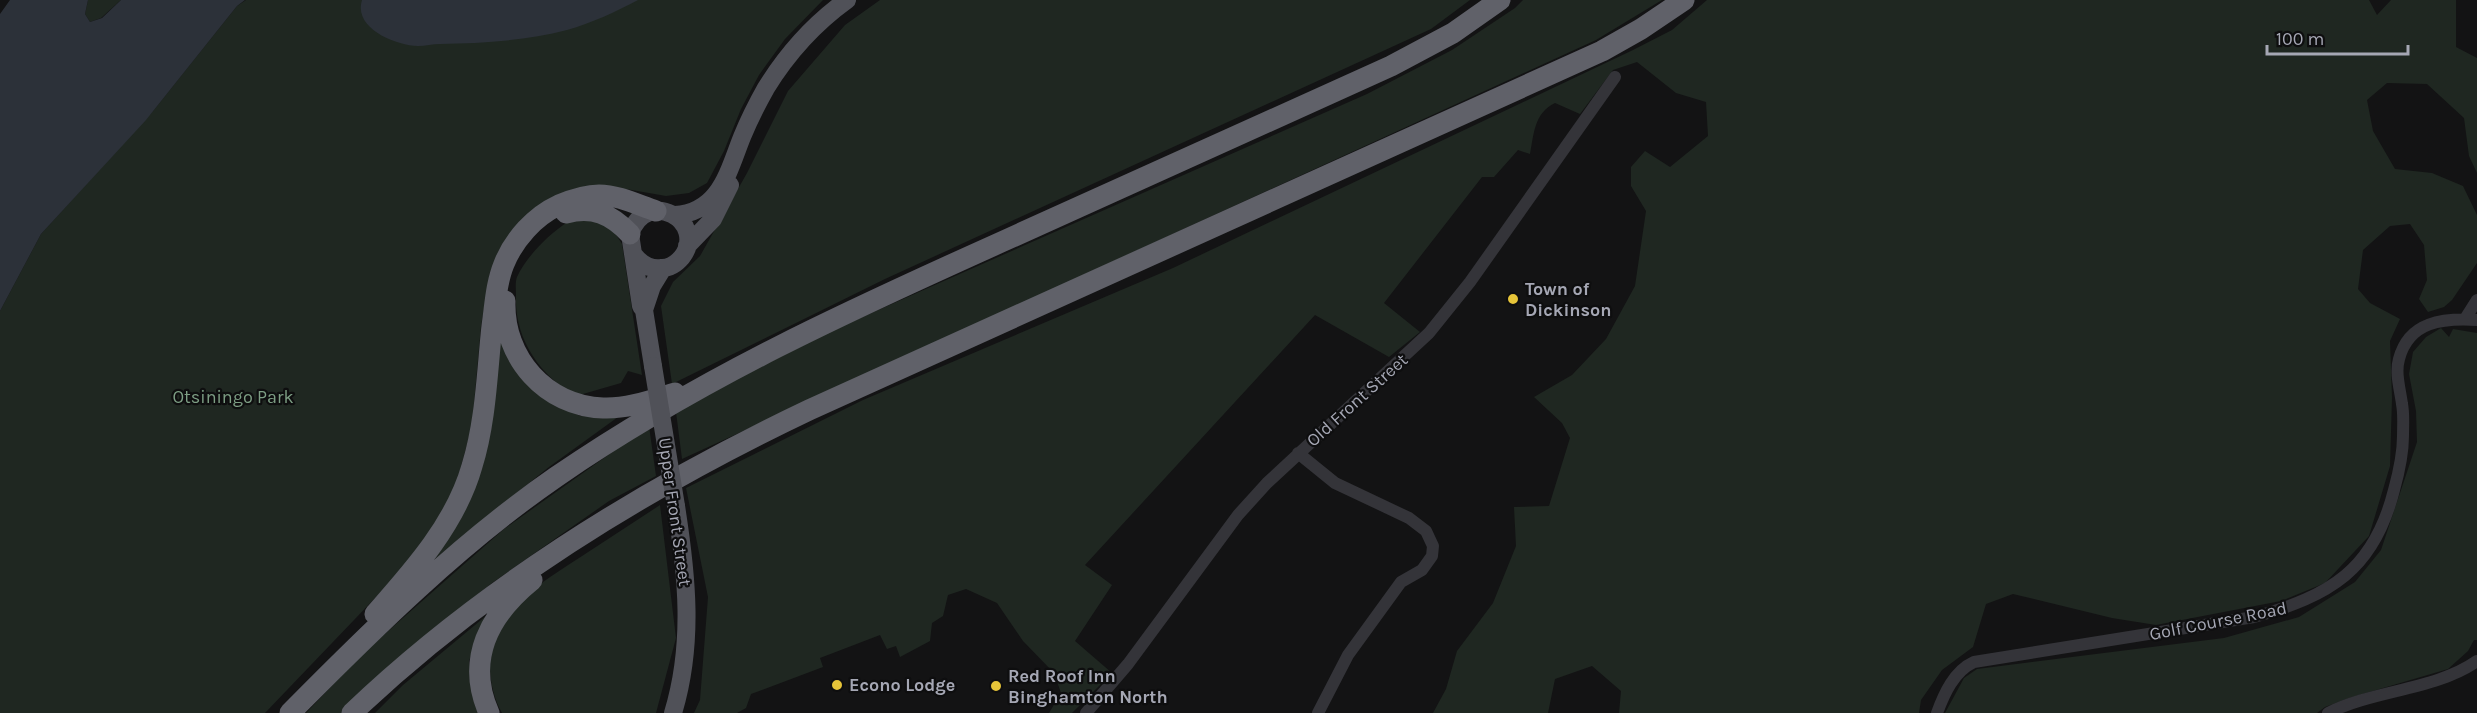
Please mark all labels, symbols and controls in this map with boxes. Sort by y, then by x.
scale bar [2267,18,2408,56]
text: 100 m [2276,28,2324,50]
place label: Town of Dickinson [1525,278,1611,321]
marker: Town of Dickinson [1506,292,1520,306]
street label: Old Front Street [1302,349,1412,451]
park label: Otsiningo Park [172,386,294,408]
street label: Upper Front Street [654,436,696,588]
street label: Golf Course Road [2147,597,2289,645]
place label: Red Roof Inn Binghamton North [1008,665,1168,708]
place label: Econo Lodge [849,674,955,696]
marker: Econo Lodge [830,678,844,692]
marker: Red Roof Inn Binghamton North [989,679,1003,693]

